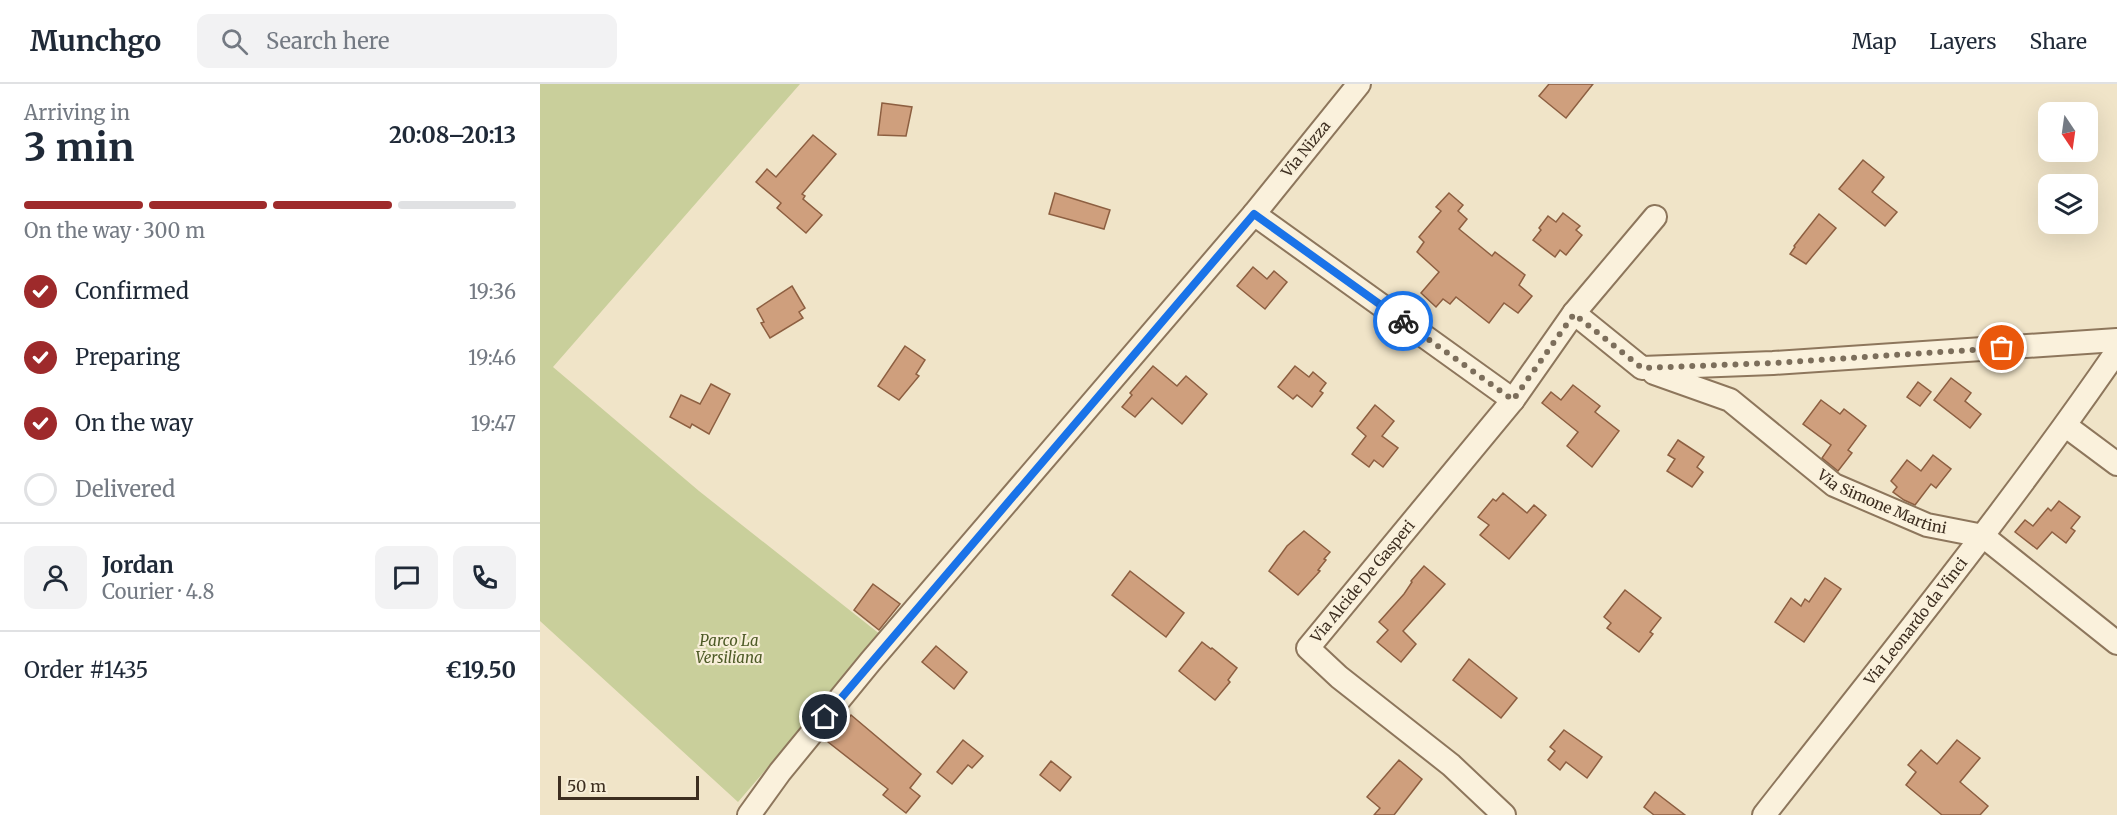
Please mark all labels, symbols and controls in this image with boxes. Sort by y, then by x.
search box [197,14,617,68]
text: Munchgo [30,23,161,59]
icon: search [218,25,251,58]
text: Search here [266,27,389,55]
text: Map [1852,28,1897,55]
text: Layers [1930,28,1997,55]
text: Share [2030,28,2087,55]
text: Arriving in [24,100,130,125]
north arrow [2038,102,2098,162]
map controls [2038,102,2098,234]
street label: Via Nizza [1276,117,1334,182]
text: 20:08–20:13 [389,121,516,149]
text: 3 min [24,123,134,172]
button: layers [2038,174,2098,234]
text: On the way · 300 m [24,218,205,243]
icon: check [24,275,57,308]
text: Confirmed [75,277,189,305]
text: 19:36 [469,279,516,304]
courier [1373,291,1433,351]
icon: bike [1387,305,1420,338]
pin [1976,322,2027,373]
icon: bag [1985,331,2018,364]
icon: check [24,341,57,374]
text: Preparing [75,343,180,371]
text: 19:46 [468,345,516,370]
icon: check [24,407,57,440]
text: On the way [75,409,193,437]
text: 19:47 [471,411,516,436]
street label: Via Simone Martini [1813,465,1949,538]
text: Delivered [75,475,175,503]
street label: Via Alcide De Gasperi [1306,516,1419,647]
button: person [24,546,87,609]
button: chat [375,546,438,609]
button: phone [453,546,516,609]
text: Jordan [102,551,174,579]
street label: Via Leonardo da Vinci [1859,554,1971,690]
text: Courier · 4.8 [102,579,214,604]
park label: Parco La Versiliana [695,631,763,667]
text: Order #1435 [24,656,148,684]
text: €19.50 [445,656,516,684]
pin [799,691,850,742]
icon: home [808,700,841,733]
scale bar [558,773,699,800]
text: 50 m [567,776,606,796]

